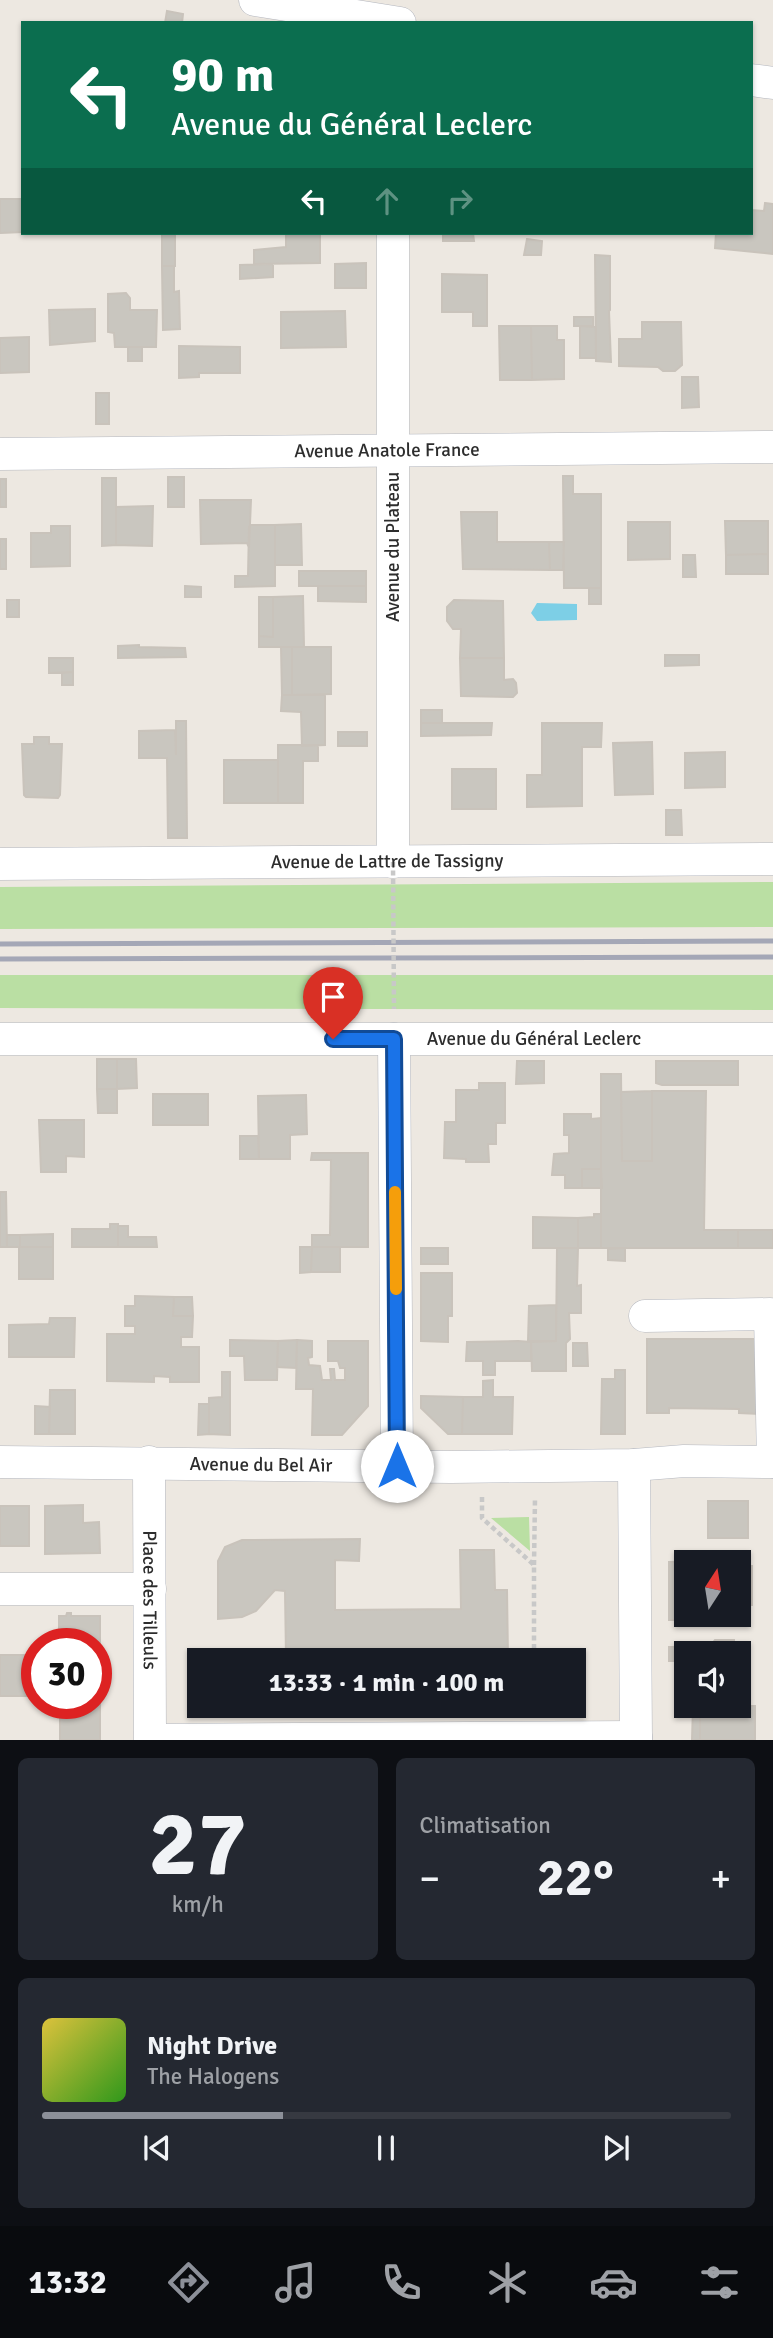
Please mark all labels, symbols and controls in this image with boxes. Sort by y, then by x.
text: 90 m [171,45,274,105]
icon: left [56,49,147,140]
text: Avenue du Général Leclerc [171,105,532,144]
icon: left [295,182,333,220]
icon: ahead [368,182,406,220]
icon: right [441,182,479,220]
street label: Avenue Anatole France [294,438,480,463]
street label: Avenue du Plateau [381,472,405,622]
street label: Avenue de Lattre de Tassigny [271,849,503,874]
pin [303,967,363,1039]
icon: arrive [314,978,352,1016]
street label: Avenue du Général Leclerc [427,1027,641,1051]
position arrow [360,1429,434,1503]
street label: Avenue du Bel Air [189,1452,333,1478]
street label: Place des Tilleuls [137,1530,162,1670]
north arrow [674,1550,751,1628]
map controls [674,1550,751,1718]
speed limit sign: 30 [21,1628,112,1719]
button: sound [674,1641,751,1718]
text: 13:33 · 1 min · 100 m [269,1667,504,1699]
text: 27 [149,1788,247,1901]
text: Climatisation [420,1811,551,1840]
text: 22° [537,1846,614,1910]
text: − [420,1855,440,1902]
text: + [710,1855,731,1902]
text: km/h [172,1890,224,1919]
text: Night Drive [147,2030,277,2062]
text: The Halogens [147,2062,279,2091]
icon: previous [138,2129,176,2167]
icon: pause [367,2129,405,2167]
icon: next [597,2129,635,2167]
icon: directions [164,2258,213,2307]
icon: music [271,2258,320,2307]
icon: phone [377,2258,426,2307]
icon: climate [483,2258,532,2307]
icon: car [589,2258,638,2307]
icon: filters [695,2258,744,2307]
text: 13:32 [29,2263,107,2302]

